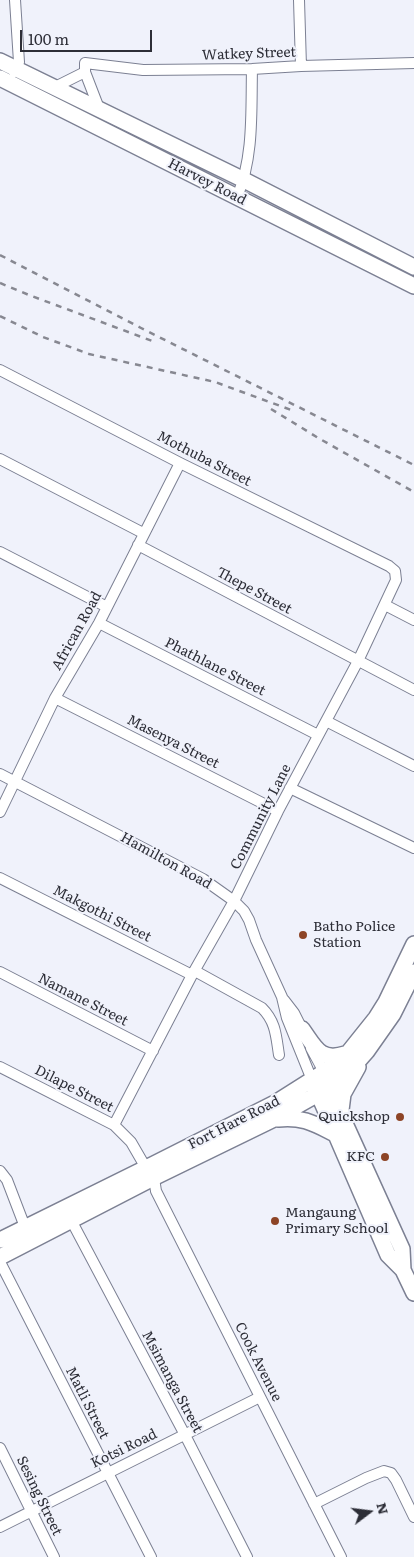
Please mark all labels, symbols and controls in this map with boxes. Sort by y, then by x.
scale bar [22,20,155,52]
text: 100 m [28,27,69,50]
street label: Watkey Street [202,44,296,64]
street label: Harvey Road [165,155,249,209]
street label: Mothuba Street [154,428,254,490]
street label: Thepe Street [213,564,295,618]
street label: African Road [48,589,106,673]
street label: Phathlane Street [162,634,268,700]
street label: Masenya Street [124,712,222,772]
street label: Community Lane [227,761,295,873]
street label: Hamilton Road [117,829,215,893]
street label: Makgothi Street [50,882,154,946]
place label: Batho Police Station [313,919,395,952]
marker: Batho Police Station [297,929,309,941]
street label: Namane Street [35,970,131,1030]
street label: Dilape Street [32,1062,116,1116]
street label: Fort Hare Road [185,1093,283,1153]
place label: Quickshop [318,1109,390,1125]
marker: Quickshop [394,1111,406,1123]
place label: KFC [346,1149,375,1165]
marker: KFC [379,1151,391,1163]
place label: Mangaung Primary School [285,1205,389,1238]
marker: Mangaung Primary School [269,1215,281,1227]
street label: Cook Avenue [231,1320,285,1404]
street label: Msimanga Street [138,1328,206,1436]
street label: Matli Street [62,1364,112,1442]
street label: Kotsi Road [88,1426,160,1472]
street label: Sesing Street [13,1454,65,1538]
north arrow [344,1487,394,1537]
text: N [372,1500,395,1516]

